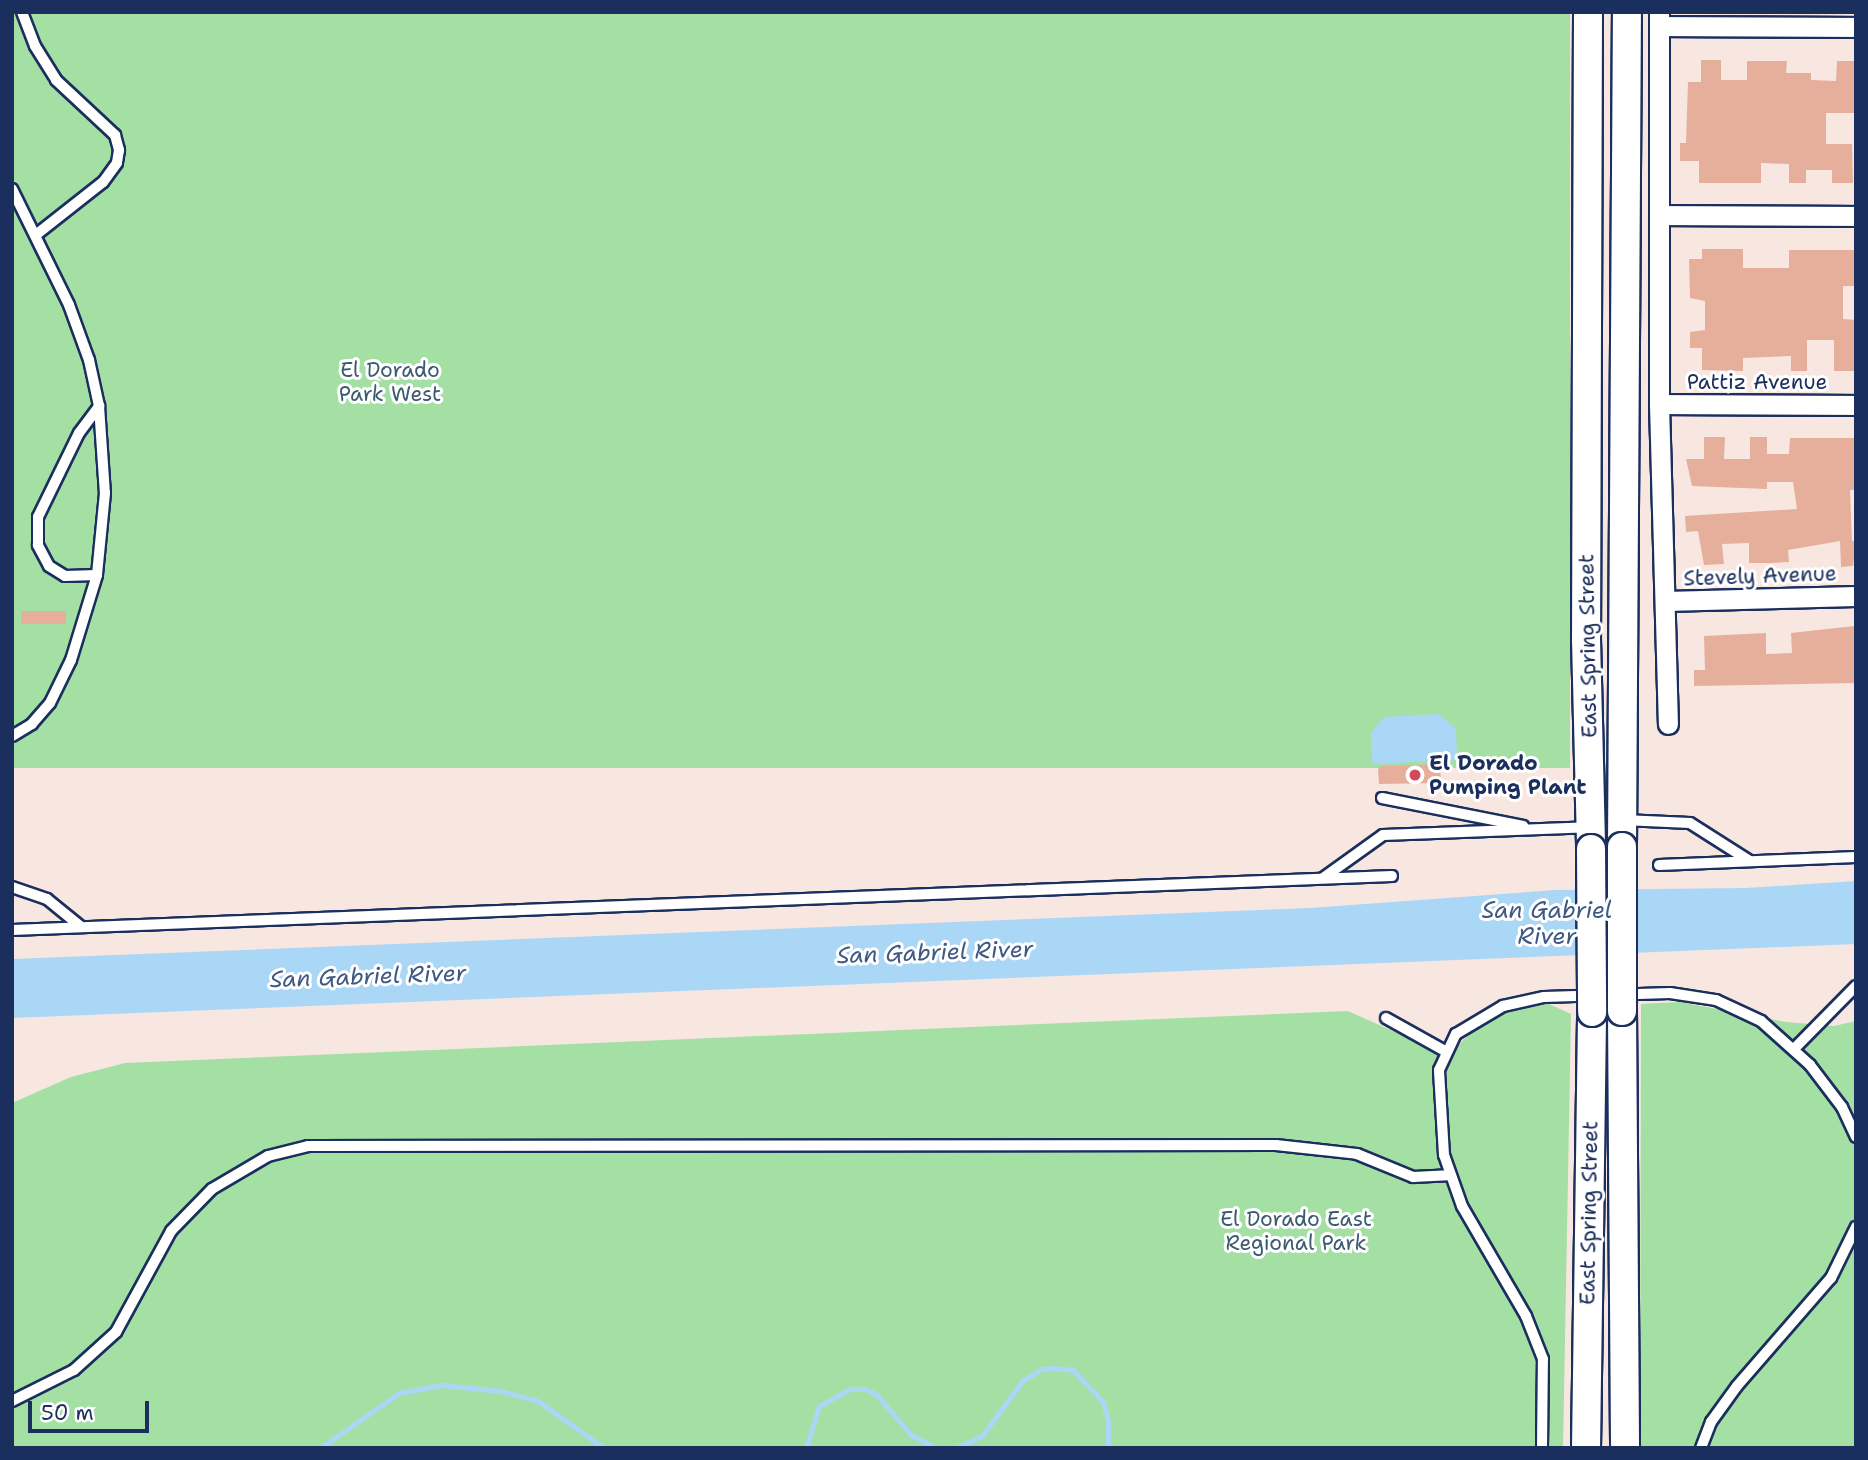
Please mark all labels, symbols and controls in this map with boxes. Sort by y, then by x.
park label: El Dorado Park West [339,357,441,407]
street label: Pattiz Avenue [1687,369,1827,395]
street label: East Spring Street [1574,554,1602,738]
street label: Stevely Avenue [1683,561,1837,591]
place label: El Dorado Pumping Plant [1429,750,1587,800]
marker: El Dorado Pumping Plant [1407,767,1423,783]
water label: San Gabriel River [1482,896,1612,950]
water label: San Gabriel River [836,935,1034,969]
water label: San Gabriel River [269,959,467,993]
street label: East Spring Street [1575,1121,1603,1305]
park label: El Dorado East Regional Park [1220,1206,1372,1256]
scale bar [32,1386,152,1430]
text: 50 m [41,1399,94,1427]

